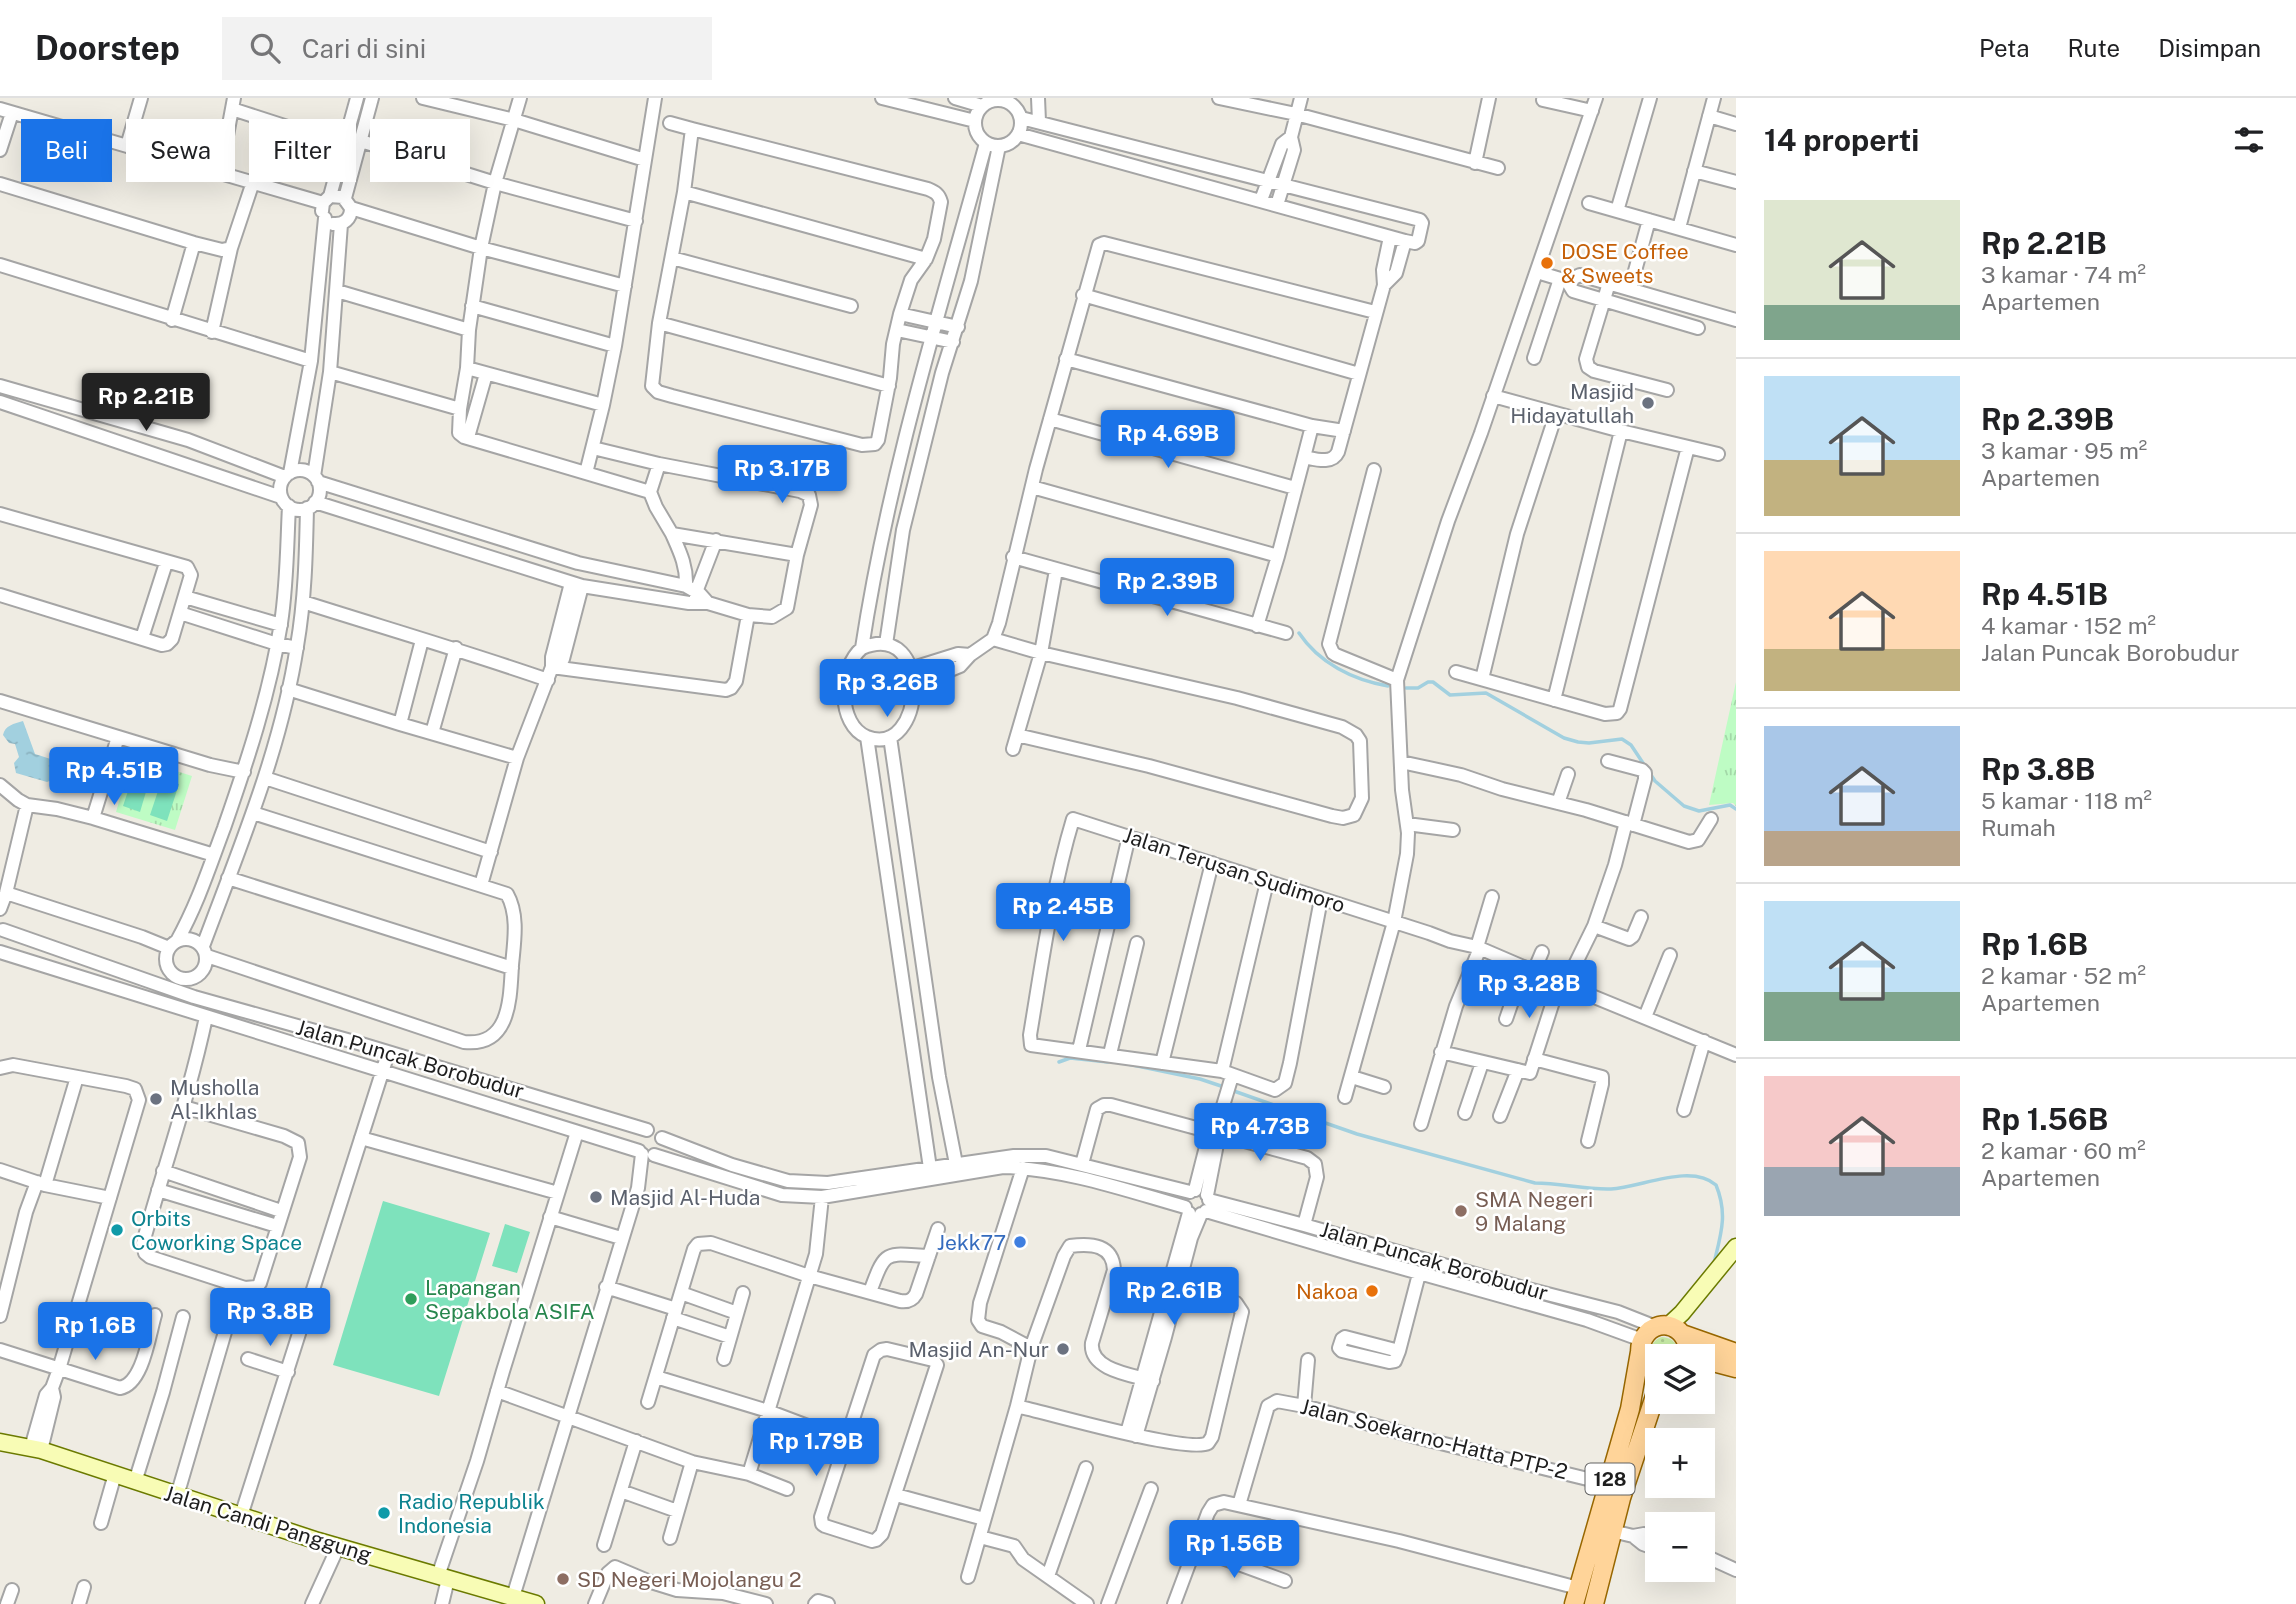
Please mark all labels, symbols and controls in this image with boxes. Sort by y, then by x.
search box [222,17,712,80]
text: Doorstep [35,29,180,67]
icon: search [246,29,284,67]
text: Cari di sini [302,33,426,64]
text: Peta [1979,34,2030,62]
text: Rute [2068,34,2120,62]
text: Disimpan [2158,34,2261,62]
chip: Beli [21,119,112,182]
chip: Sewa [126,119,235,182]
chip: Filter [249,119,356,182]
chip: Baru [370,119,470,182]
icon: filters [2230,121,2268,159]
text: 14 properti [1764,122,1919,158]
text: Rp 2.21B [1981,225,2107,261]
icon: home [1820,228,1904,312]
place label: DOSE Coffee & Sweets [1561,239,1689,288]
marker: DOSE Coffee & Sweets [1539,255,1555,271]
text: 3 kamar · 74 m² [1981,261,2146,288]
text: Apartemen [1981,288,2100,315]
pin: Rp 2.21B [74,374,218,433]
place label: Masjid Hidayatullah [1510,379,1634,428]
text: Rp 2.21B [98,382,194,409]
marker: Masjid Hidayatullah [1640,395,1656,411]
text: Rp 2.39B [1981,401,2114,437]
icon: home [1820,404,1904,488]
pin: Rp 4.69B [1096,410,1240,470]
text: Rp 4.69B [1117,419,1219,446]
text: 3 kamar · 95 m² [1981,437,2147,464]
pin: Rp 3.17B [710,446,854,505]
text: Rp 3.17B [734,454,830,481]
text: Apartemen [1981,464,2100,491]
pin: Rp 2.39B [1095,559,1239,618]
text: Rp 2.39B [1116,567,1218,594]
text: Rp 4.51B [1981,576,2108,612]
icon: home [1820,579,1904,663]
text: 4 kamar · 152 m² [1981,612,2156,639]
text: Jalan Puncak Borobudur [1981,639,2240,666]
pin: Rp 3.26B [815,660,959,719]
text: Rp 3.26B [836,668,938,695]
pin: Rp 4.51B [42,748,186,807]
text: Rp 3.8B [1981,751,2095,787]
icon: home [1820,754,1904,838]
text: Rp 4.51B [65,756,163,783]
text: 5 kamar · 118 m² [1981,787,2152,814]
text: Rumah [1981,814,2056,841]
street label: Jalan Terusan Sudimoro [1120,822,1348,918]
pin: Rp 2.45B [991,884,1135,943]
text: Rp 2.45B [1012,892,1114,919]
text: Rp 1.6B [1981,926,2088,962]
icon: home [1820,929,1904,1013]
pin: Rp 3.28B [1457,960,1601,1020]
text: 2 kamar · 52 m² [1981,962,2146,989]
text: Rp 3.28B [1478,969,1580,996]
text: Apartemen [1981,989,2100,1016]
street label: Jalan Puncak Borobudur [293,1014,527,1104]
place label: Musholla Al-Ikhlas [170,1075,259,1124]
marker: Musholla Al-Ikhlas [148,1091,164,1107]
text: Rp 1.56B [1981,1101,2108,1137]
pin: Rp 4.73B [1188,1104,1332,1163]
icon: home [1820,1104,1904,1188]
text: Rp 4.73B [1210,1112,1310,1139]
text: 2 kamar · 60 m² [1981,1137,2146,1164]
text: Apartemen [1981,1164,2100,1191]
place label: Masjid Al-Huda [610,1185,760,1210]
place label: SMA Negeri 9 Malang [1475,1187,1593,1236]
marker: Masjid Al-Huda [588,1189,604,1205]
marker: SMA Negeri 9 Malang [1453,1203,1469,1219]
place label: Orbits Coworking Space [131,1206,302,1255]
street label: Jalan Puncak Borobudur [1317,1216,1551,1306]
marker: Orbits Coworking Space [109,1222,125,1238]
place label: Jekk77 [937,1230,1006,1255]
marker: Jekk77 [1012,1234,1028,1250]
pin: Rp 2.61B [1102,1268,1246,1327]
place label: Lapangan Sepakbola ASIFA [425,1275,595,1324]
text: Rp 2.61B [1126,1276,1222,1303]
place label: Nakoa [1296,1279,1358,1304]
marker: Nakoa [1364,1283,1380,1299]
pin: Rp 3.8B [205,1288,335,1348]
marker: Lapangan Sepakbola ASIFA [403,1291,419,1307]
text: Rp 3.8B [226,1297,314,1324]
pin: Rp 1.6B [30,1302,160,1362]
text: Rp 1.6B [54,1311,136,1338]
place label: Masjid An-Nur [909,1337,1049,1362]
marker: Masjid An-Nur [1055,1341,1071,1357]
map controls [1645,1344,1715,1582]
button: layers [1645,1344,1715,1414]
street label: Jalan Soekarno-Hatta PTP-2 [1298,1394,1570,1484]
pin: Rp 1.79B [744,1418,888,1478]
text: Rp 1.79B [769,1427,863,1454]
button: + [1645,1428,1715,1498]
road number: 128 [1586,1464,1634,1494]
street label: Jalan Candi Panggung [161,1480,375,1568]
place label: Radio Republik Indonesia [398,1489,545,1538]
marker: Radio Republik Indonesia [376,1505,392,1521]
button: − [1645,1512,1715,1582]
pin: Rp 1.56B [1162,1520,1306,1580]
text: Rp 1.56B [1185,1529,1283,1556]
place label: SD Negeri Mojolangu 2 [577,1567,802,1592]
marker: SD Negeri Mojolangu 2 [555,1571,571,1587]

